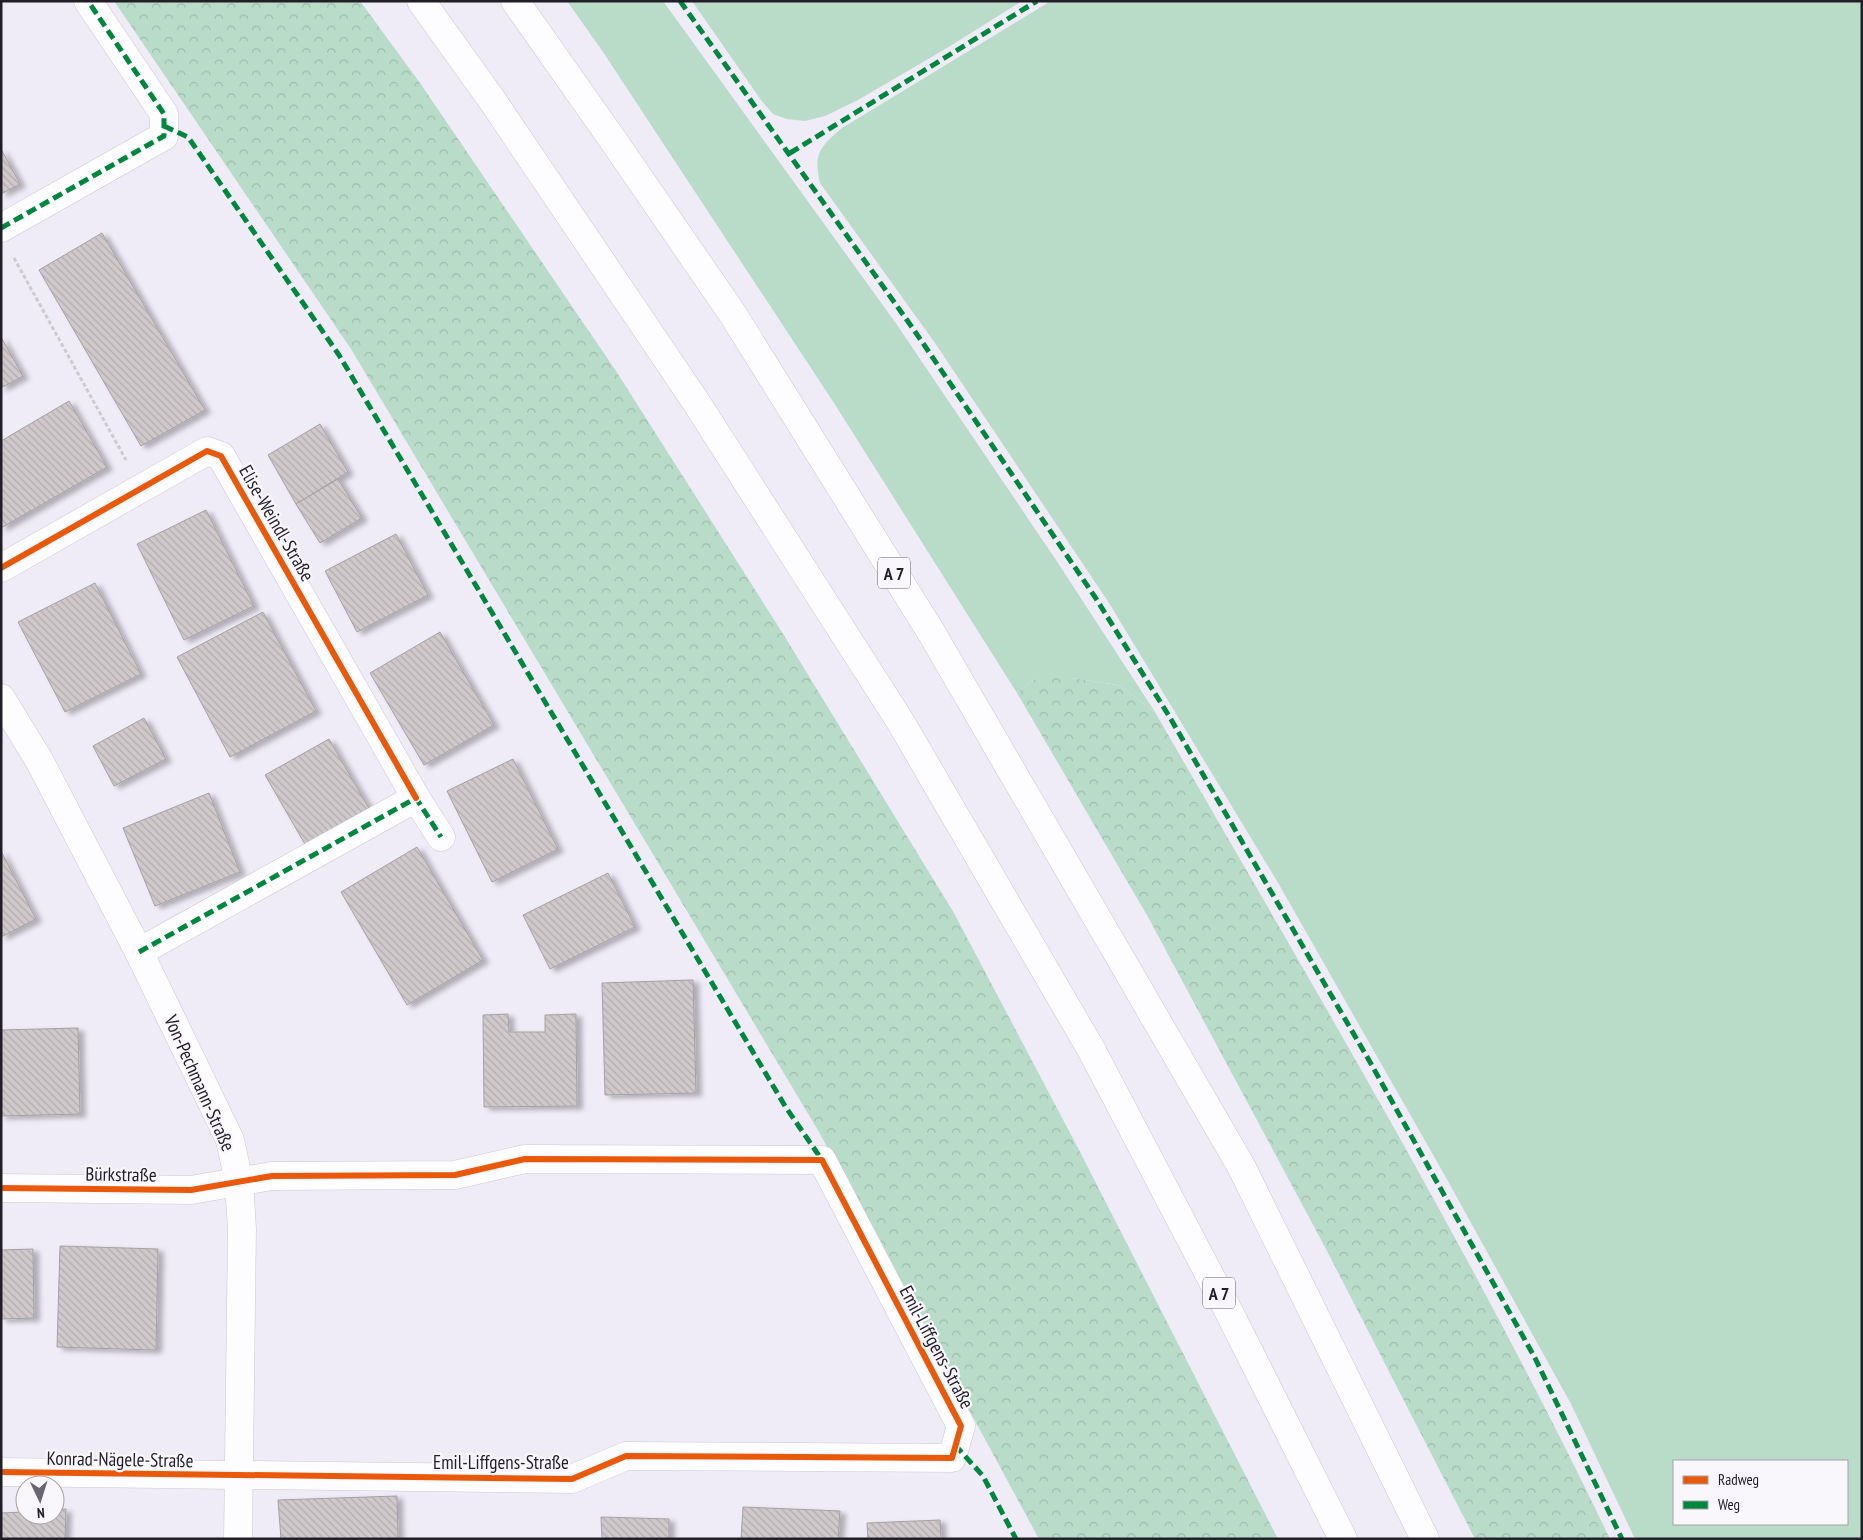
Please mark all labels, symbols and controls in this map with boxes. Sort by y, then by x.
street label: Elise-Weindl-Straße [234,461,320,586]
road number: A 7 [878,558,910,588]
street label: Von-Pechmann-Straße [159,1010,241,1155]
street label: Bürkstraße [85,1161,157,1187]
road number: A 7 [1203,1278,1235,1309]
street label: Emil-Liffgens-Straße [895,1281,980,1413]
street label: Konrad-Nägele-Straße [46,1446,194,1472]
street label: Emil-Liffgens-Straße [433,1450,569,1474]
legend [1673,1460,1848,1525]
text: Radweg [1718,1470,1759,1489]
north arrow [15,1475,65,1525]
text: Weg [1718,1495,1740,1514]
text: N [37,1504,45,1522]

